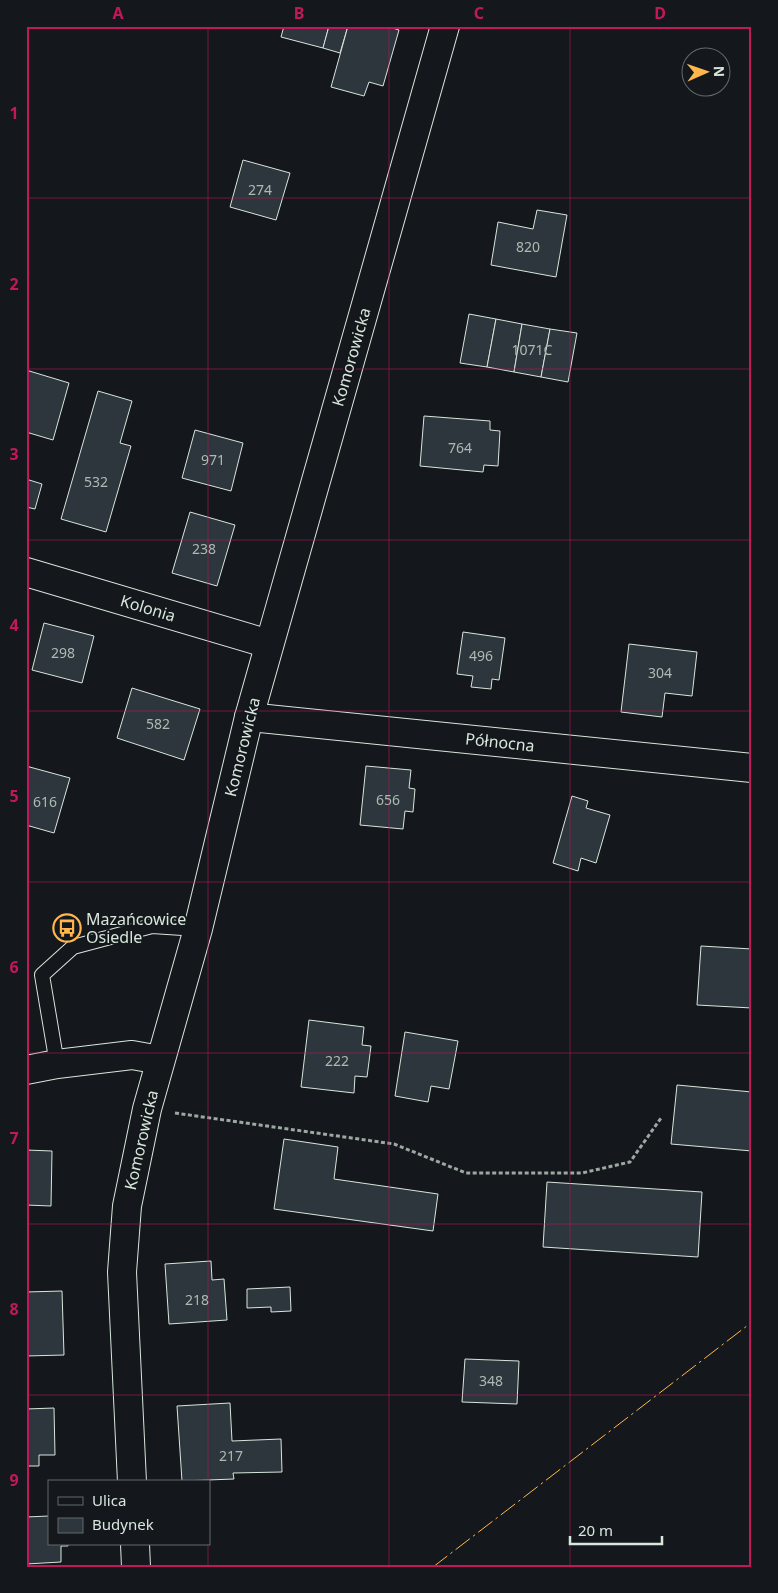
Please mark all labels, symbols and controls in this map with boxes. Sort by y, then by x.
text: A [112,2,124,24]
text: B [294,2,304,24]
text: C [474,2,484,24]
text: D [654,2,666,24]
north arrow [680,48,730,98]
text: N [710,66,729,78]
text: 1 [9,102,19,124]
house number: 274 [248,180,272,199]
house number: 820 [516,237,540,256]
text: 2 [9,273,19,295]
street label: Komorowicka [326,305,376,409]
house number: 1071C [512,340,553,359]
house number: 764 [448,438,472,457]
text: 3 [9,443,19,465]
house number: 971 [201,450,225,469]
house number: 532 [84,472,108,491]
house number: 238 [192,539,216,558]
street label: Kolonia [118,589,178,627]
text: 4 [9,614,19,636]
house number: 298 [51,643,75,662]
house number: 496 [469,646,493,665]
house number: 304 [648,663,672,682]
street label: Komorowicka [219,695,265,799]
house number: 582 [146,714,170,733]
street label: Północna [464,727,536,757]
text: 5 [9,785,19,807]
house number: 656 [376,790,400,809]
house number: 616 [33,792,57,811]
place label: Mazańcowice Osiedle [86,908,186,948]
bus stop icon: Mazańcowice Osiedle [52,913,82,943]
text: 6 [9,956,19,978]
house number: 222 [325,1051,349,1070]
street label: Komorowicka [119,1088,163,1192]
text: 7 [9,1127,19,1149]
house number: 218 [185,1290,209,1309]
text: 8 [9,1298,19,1320]
house number: 348 [479,1371,503,1390]
house number: 217 [219,1446,243,1465]
text: 9 [9,1469,19,1491]
legend [48,1480,210,1546]
text: Ulica [92,1490,126,1510]
scale bar [570,1513,663,1545]
text: Budynek [92,1514,154,1534]
text: 20 m [578,1520,613,1540]

